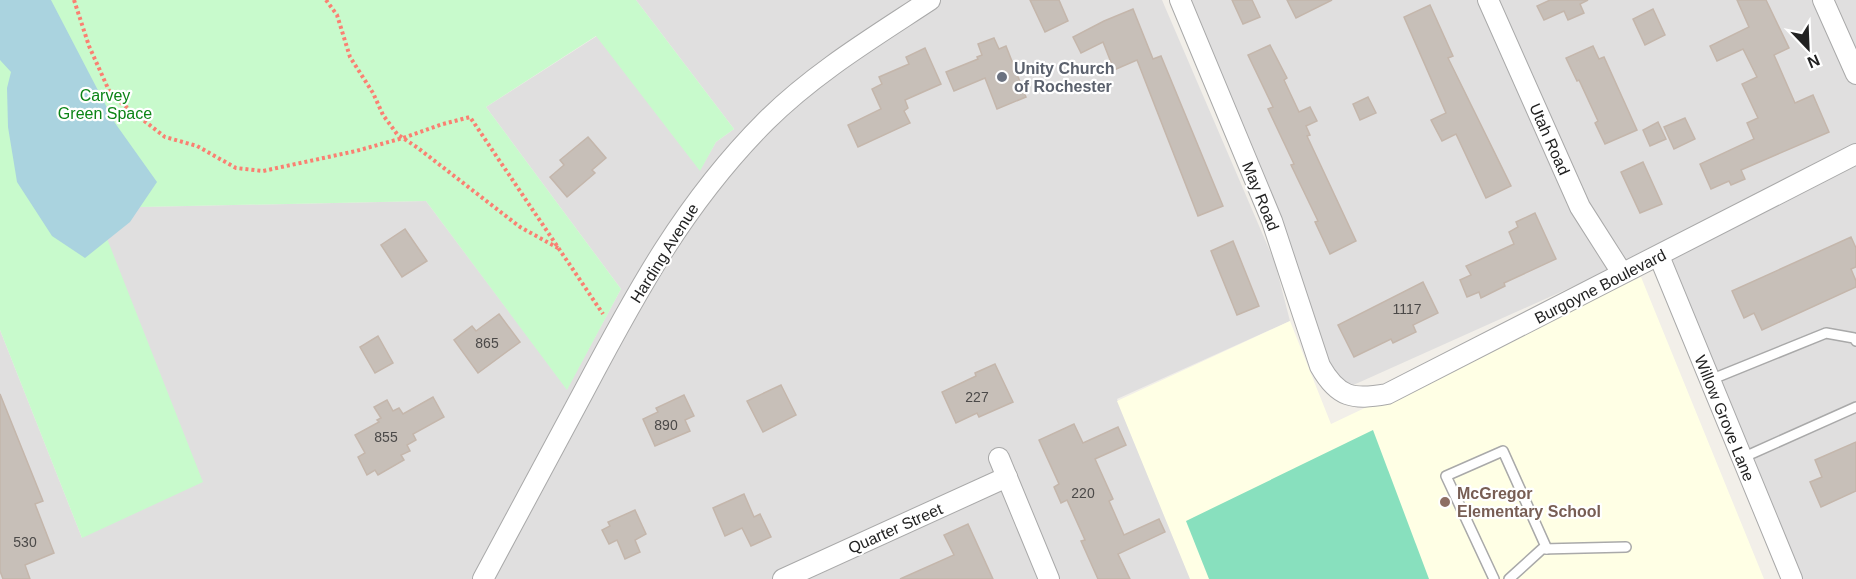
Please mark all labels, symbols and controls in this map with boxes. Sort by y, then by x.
north arrow [1778,18,1838,78]
text: N [1805,51,1822,71]
place label: Unity Church of Rochester [1014,60,1114,95]
marker: Unity Church of Rochester [995,70,1009,84]
park label: Carvey Green Space [58,87,152,122]
street label: Utah Road [1526,101,1573,178]
street label: May Road [1239,159,1282,233]
street label: Harding Avenue [627,201,702,306]
street label: Burgoyne Boulevard [1532,246,1669,327]
house number: 1117 [1392,301,1422,317]
house number: 865 [475,335,499,351]
street label: Willow Grove Lane [1692,353,1758,484]
house number: 227 [965,389,989,405]
house number: 890 [654,417,678,433]
house number: 855 [374,429,398,445]
house number: 220 [1071,485,1095,501]
place label: McGregor Elementary School [1457,485,1601,520]
marker: McGregor Elementary School [1438,495,1452,509]
street label: Quarter Street [845,500,945,557]
house number: 530 [13,534,37,550]

